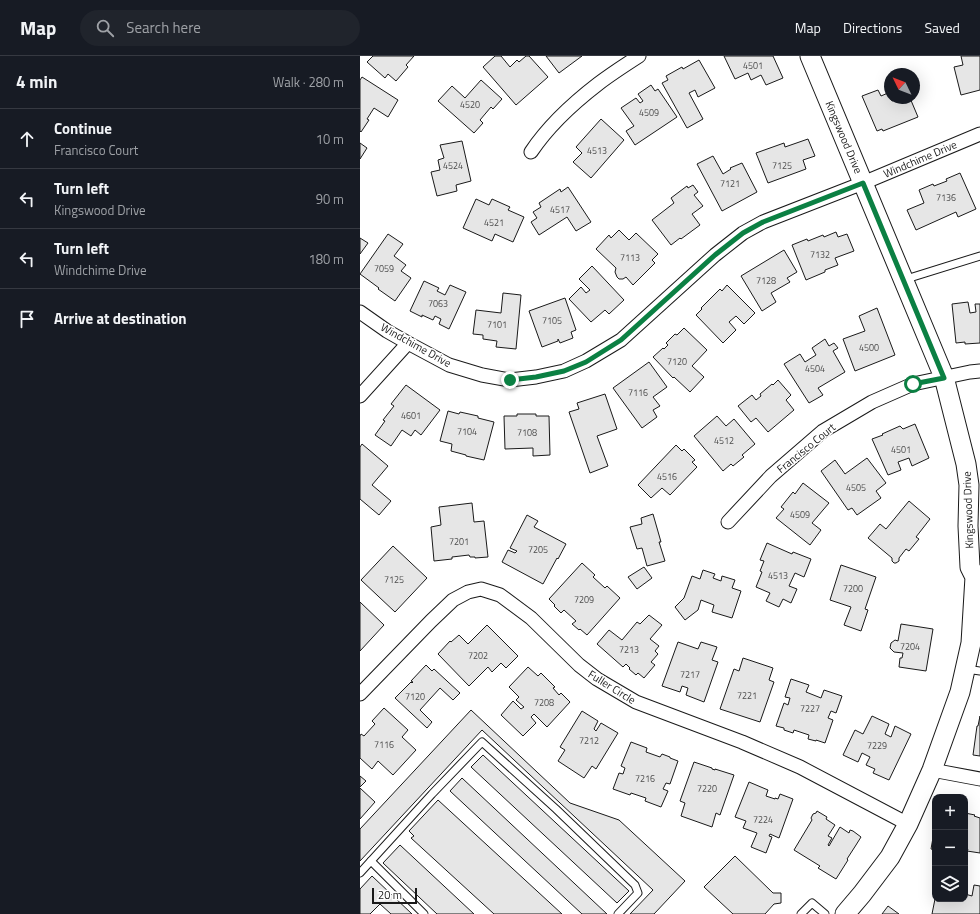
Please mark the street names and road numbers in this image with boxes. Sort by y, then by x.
street label: Kingswood Drive [821,98,867,176]
street label: Windchime Drive [881,136,960,182]
street label: Windchime Drive [378,319,454,371]
street label: Francisco Court [773,419,839,477]
street label: Kingswood Drive [959,471,977,549]
street label: Fuller Circle [585,666,639,708]

